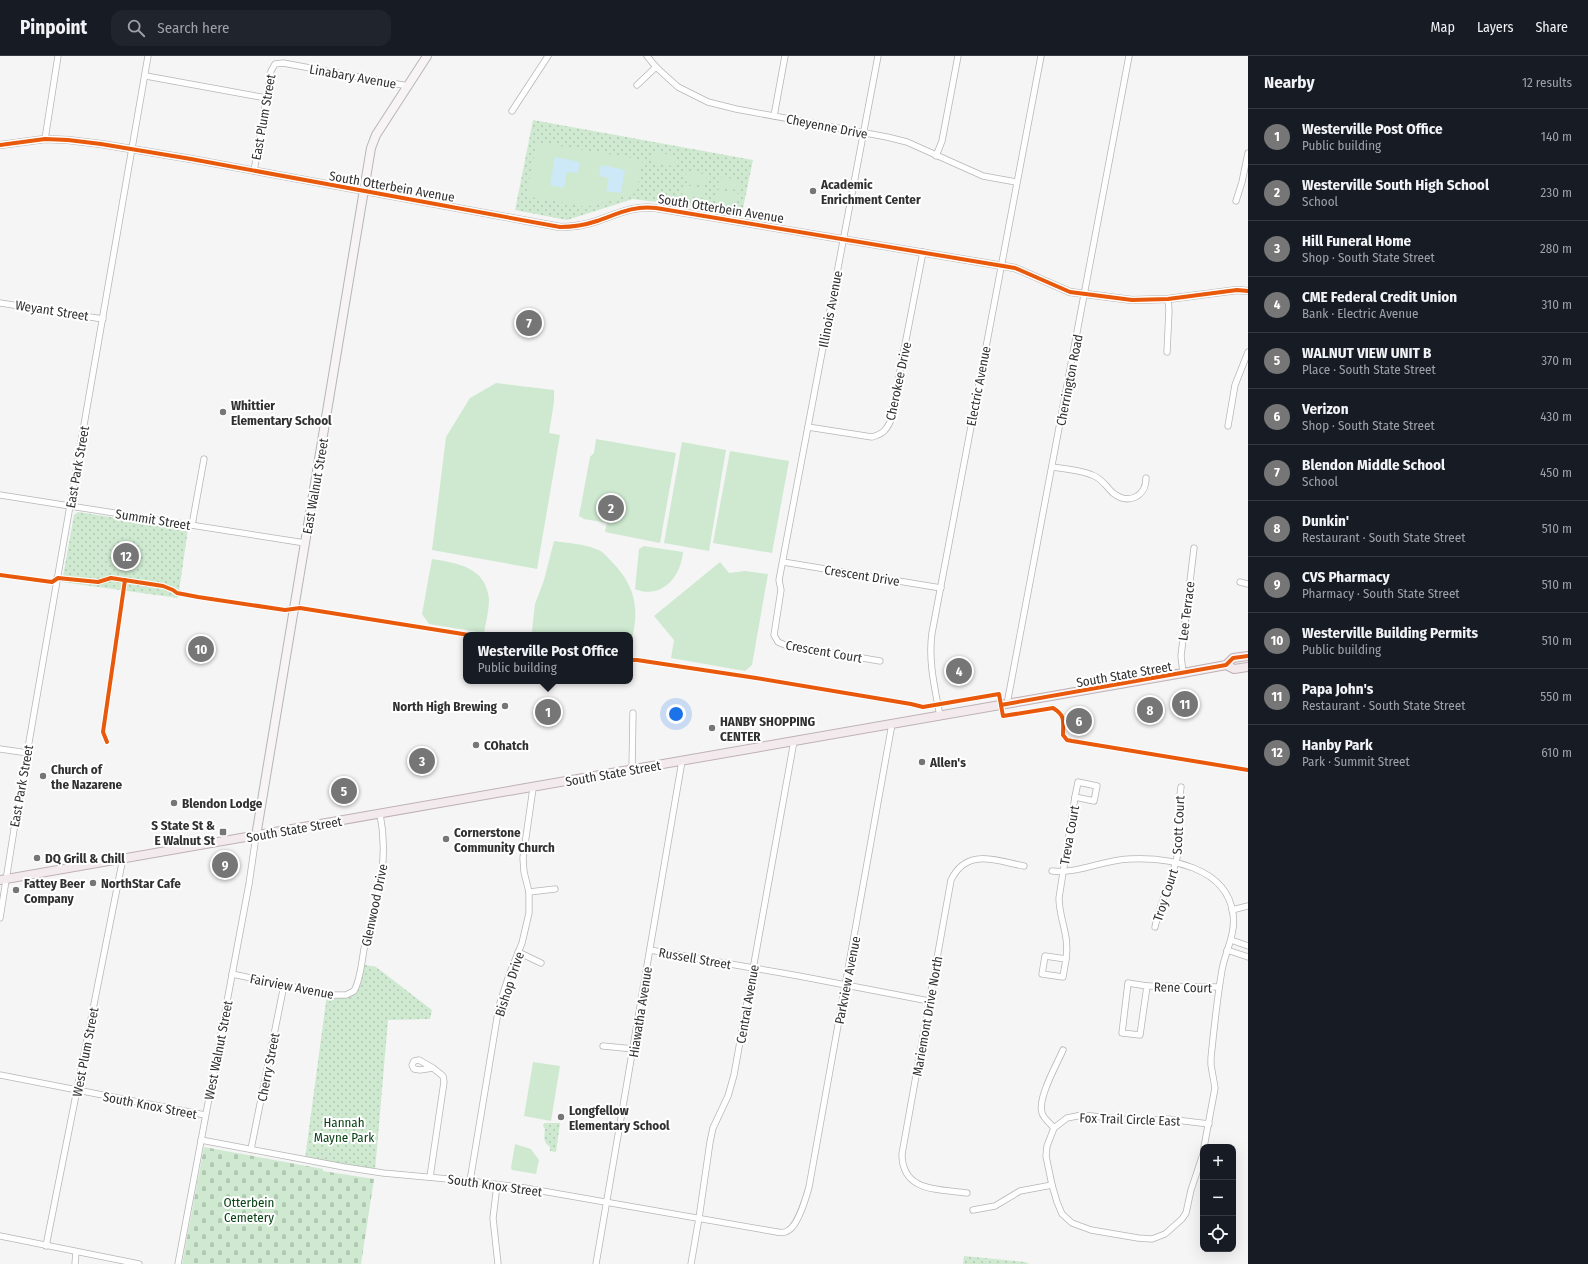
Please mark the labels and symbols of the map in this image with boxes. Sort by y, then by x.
street label: Linabary Avenue [308,61,397,92]
street label: East Plum Street [249,72,279,161]
street label: Cheyenne Drive [785,111,869,142]
street label: South Otterbein Avenue [328,168,456,205]
place label: Academic Enrichment Center [820,177,921,207]
marker: Academic Enrichment Center [808,186,818,196]
street label: South Otterbein Avenue [657,191,785,226]
street label: Illinois Avenue [816,269,845,349]
street label: Weyant Street [14,297,90,324]
pin: 7 [516,308,542,338]
street label: Cherrington Road [1053,333,1086,427]
street label: Cherokee Drive [883,340,914,422]
street label: Electric Avenue [963,345,994,427]
place label: Whittier Elementary School [231,398,332,428]
marker: Whittier Elementary School [218,407,228,417]
street label: East Park Street [63,424,92,509]
street label: East Walnut Street [300,436,331,535]
pin: 2 [598,493,624,523]
street label: Summit Street [114,506,192,533]
pin: 12 [113,541,139,571]
street label: Crescent Drive [823,562,901,589]
street label: Lee Terrace [1175,580,1198,642]
pin: 10 [188,634,214,664]
street label: Crescent Court [785,637,864,666]
pin: 4 [946,656,972,686]
street label: South State Street [1075,659,1174,690]
pin: 11 [1172,689,1198,719]
pin: 8 [1137,695,1163,725]
pin: 1 [535,697,561,727]
place label: North High Brewing [392,699,498,714]
marker: North High Brewing [500,701,510,711]
your location [666,704,686,724]
pin: 6 [1066,706,1092,736]
place label: HANBY SHOPPING CENTER [720,714,816,744]
marker: HANBY SHOPPING CENTER [707,723,717,733]
place label: COhatch [484,738,529,753]
marker: COhatch [471,740,481,750]
street label: East Park Street [7,743,36,828]
pin: 3 [409,746,435,776]
place label: Allen's [929,755,966,770]
marker: Allen's [917,757,927,767]
street label: South State Street [564,758,663,789]
place label: Church of the Nazarene [51,762,122,792]
marker: Church of the Nazarene [38,771,48,781]
pin: 5 [331,776,357,806]
street label: Scott Court [1169,794,1188,855]
place label: Blendon Lodge [182,796,263,811]
marker: Blendon Lodge [169,798,179,808]
street label: Treva Court [1057,804,1082,866]
street label: South State Street [245,814,344,845]
place label: S State St & E Walnut St [151,818,215,848]
place label: Cornerstone Community Church [454,825,555,855]
marker: S State St & E Walnut St [218,827,228,837]
marker: Cornerstone Community Church [441,834,451,844]
pin: 9 [212,850,238,880]
place label: DQ Grill & Chill [45,851,125,866]
marker: DQ Grill & Chill [32,853,42,863]
street label: Glenwood Drive [358,863,391,948]
street label: Troy Court [1150,866,1181,923]
place label: Fattey Beer Company [24,876,85,906]
place label: NorthStar Cafe [101,876,181,891]
marker: NorthStar Cafe [88,878,98,888]
marker: Fattey Beer Company [11,885,21,895]
street label: Parkview Avenue [832,935,863,1025]
street label: Russell Street [658,945,733,972]
street label: Bishop Drive [492,950,527,1018]
street label: Mariemont Drive North [910,955,945,1077]
street label: Central Avenue [733,963,762,1045]
street label: Hiawatha Avenue [626,966,655,1059]
street label: Fairview Avenue [249,971,335,1002]
street label: Rene Court [1154,979,1213,996]
street label: West Walnut Street [202,998,236,1101]
street label: West Plum Street [69,1005,102,1098]
street label: Cherry Street [254,1031,283,1103]
street label: South Knox Street [102,1089,199,1122]
place label: Longfellow Elementary School [569,1103,670,1133]
street label: Fox Trail Circle East [1079,1110,1182,1129]
marker: Longfellow Elementary School [556,1112,566,1122]
park label: Hannah Mayne Park [314,1115,375,1145]
street label: South Knox Street [447,1171,544,1200]
park label: Otterbein Cemetery [224,1195,274,1225]

